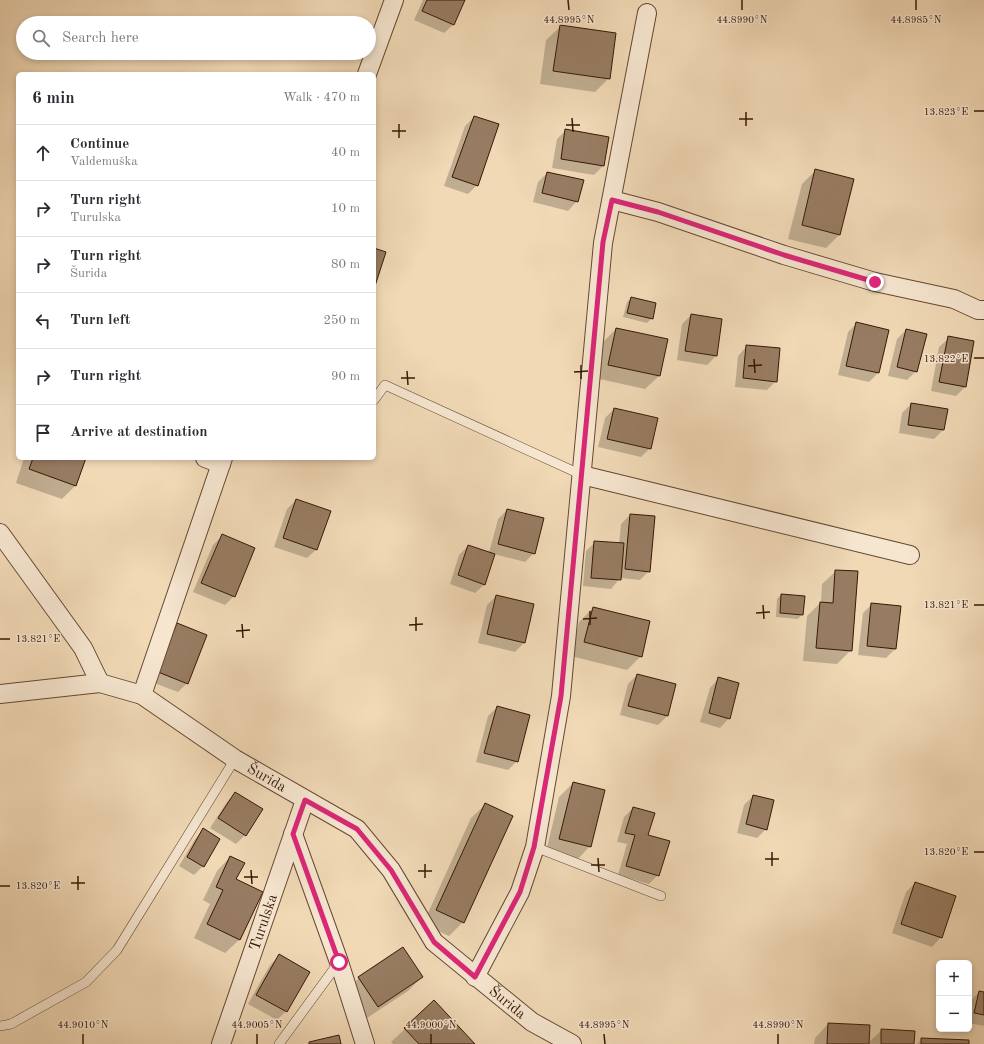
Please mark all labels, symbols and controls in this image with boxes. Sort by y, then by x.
text: 44.8995°N [543,15,595,25]
text: 44.8990°N [716,15,768,25]
text: 44.8985°N [890,15,942,25]
search box [16,16,376,60]
icon: search [30,27,52,49]
text: Search here [62,31,139,46]
text: 6 min [32,90,75,107]
text: Walk · 470 m [283,91,360,104]
text: 13.823°E [924,107,968,117]
text: Continue [70,137,129,152]
icon: ahead [32,142,54,164]
text: 40 m [331,146,360,159]
text: Valdemuška [70,155,138,168]
text: Turn right [70,193,141,208]
icon: right [32,198,54,220]
text: 10 m [331,202,360,215]
text: Turulska [70,211,121,224]
text: Turn right [70,249,141,264]
icon: right [32,254,54,276]
text: 80 m [331,258,360,271]
text: Šurida [70,267,107,280]
route end [866,273,884,291]
icon: left [32,310,54,332]
text: Turn left [70,313,130,328]
text: 250 m [323,314,360,327]
text: 13.822°E [924,354,968,364]
icon: right [32,366,54,388]
text: Turn right [70,369,141,384]
text: 90 m [331,370,360,383]
icon: arrive [32,422,54,444]
text: Arrive at destination [70,425,208,440]
text: 13.821°E [924,600,968,610]
text: 13.821°E [16,634,60,644]
street label: Šurida [244,759,289,796]
text: 13.820°E [924,847,968,857]
text: 13.820°E [16,881,60,891]
street label: Turulska [248,892,281,953]
route start [330,953,348,971]
map controls [936,960,972,1032]
button: + [936,960,972,996]
street label: Šurida [485,982,528,1023]
button: − [936,996,972,1032]
text: 44.9010°N [57,1020,109,1030]
text: 44.9005°N [231,1020,283,1030]
text: 44.9000°N [405,1020,457,1030]
text: 44.8995°N [578,1020,630,1030]
text: 44.8990°N [752,1020,804,1030]

